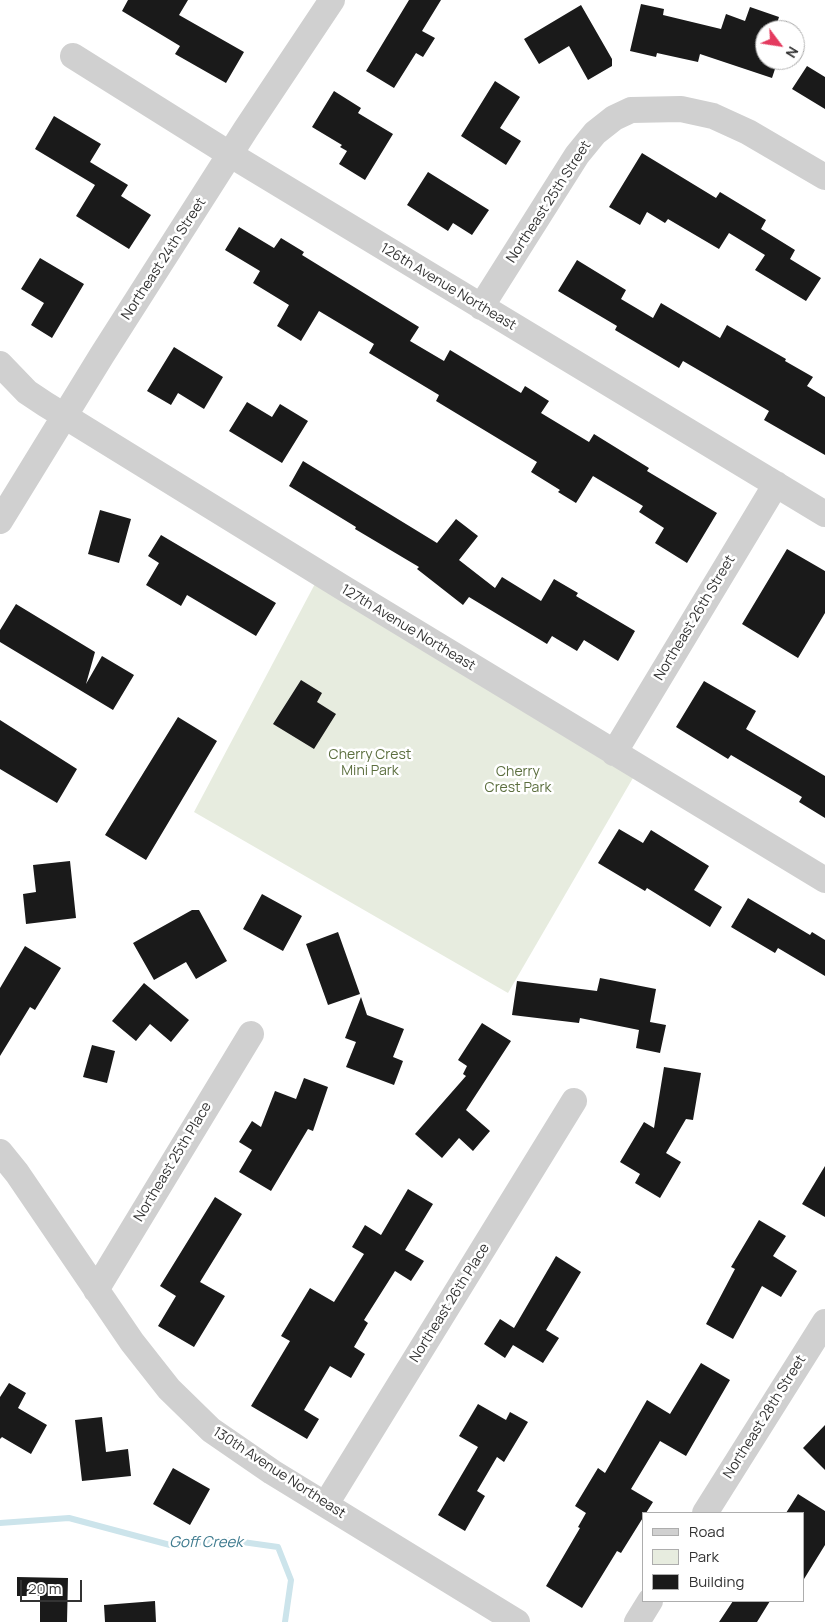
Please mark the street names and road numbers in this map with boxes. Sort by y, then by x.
street label: Northeast 25th Street [503,138,595,266]
street label: Northeast 24th Street [118,195,210,323]
street label: 126th Avenue Northeast [377,240,519,334]
street label: Northeast 26th Street [651,552,739,684]
street label: 127th Avenue Northeast [338,581,478,675]
street label: Northeast 25th Place [131,1099,215,1225]
street label: Northeast 26th Place [407,1240,493,1366]
street label: Northeast 28th Street [720,1352,810,1482]
street label: 130th Avenue Northeast [210,1424,348,1522]

